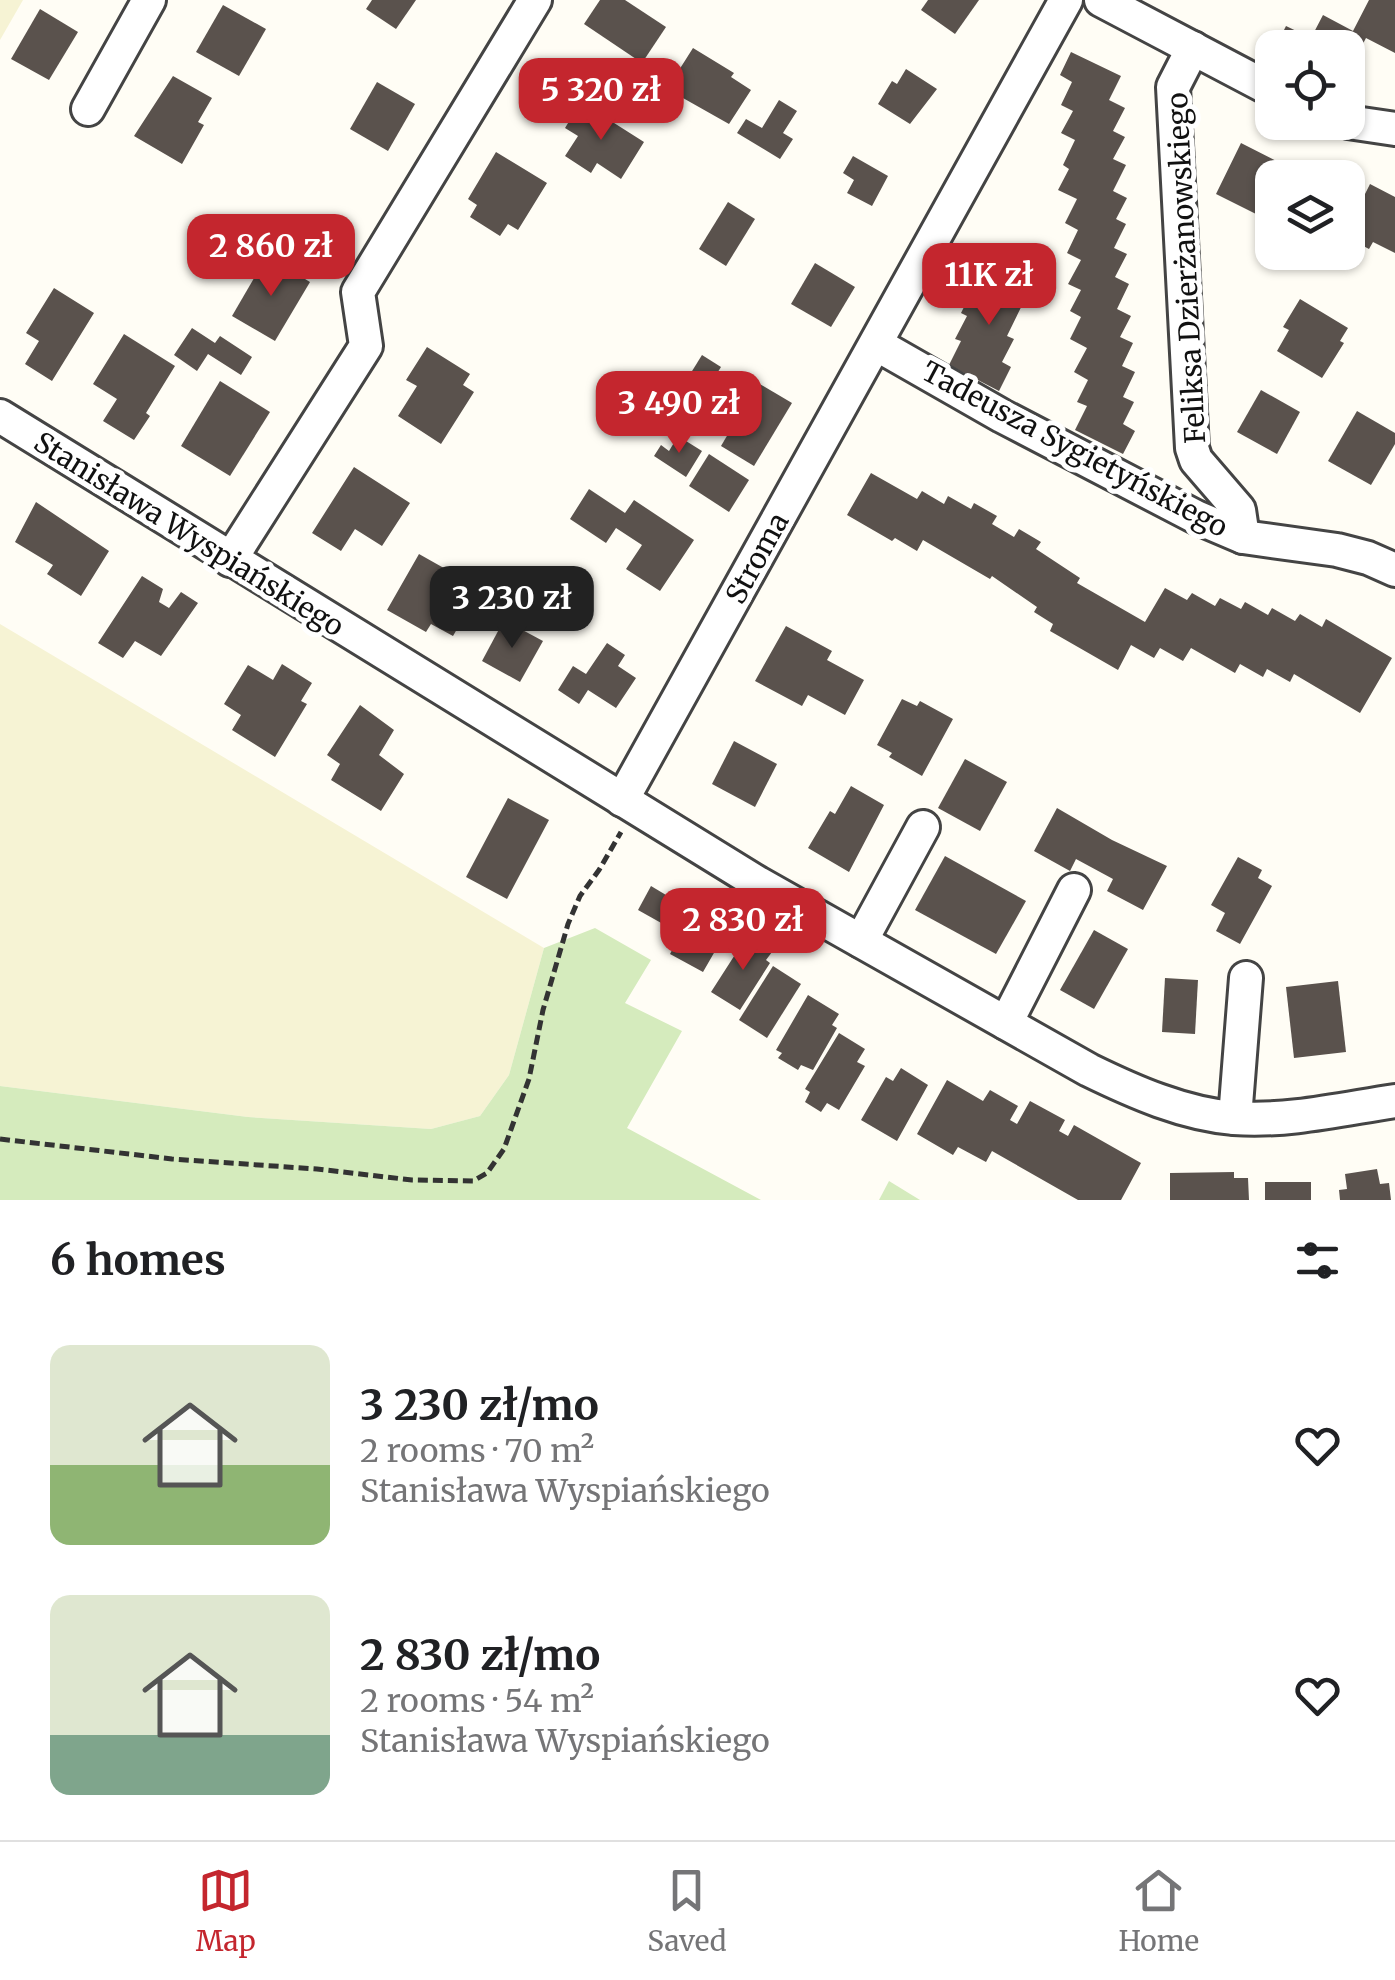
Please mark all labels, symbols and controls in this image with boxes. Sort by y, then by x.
map controls [1255,30,1365,270]
button: locate [1255,30,1365,140]
pin: 5 320 zł [498,58,704,143]
text: 5 320 zł [541,70,661,110]
street label: Feliksa Dzierżanowskiego [1159,92,1213,444]
button: layers [1255,160,1365,270]
pin: 2 860 zł [168,214,374,299]
text: 2 860 zł [209,226,333,266]
pin: 11K zł [908,243,1070,328]
text: 11K zł [944,255,1034,295]
street label: Tadeusza Sygietyńskiego [916,353,1234,545]
pin: 3 490 zł [576,371,782,456]
text: 3 490 zł [618,383,740,423]
street label: Stanisława Wyspiańskiego [27,424,351,644]
street label: Stroma [717,506,797,610]
pin: 3 230 zł [409,566,615,651]
text: 3 230 zł [452,578,572,618]
pin: 2 830 zł [640,888,846,973]
text: 2 830 zł [682,900,804,940]
icon: filters [1290,1233,1345,1288]
text: 6 homes [50,1234,226,1286]
text: 3 230 zł/mo [360,1379,599,1431]
icon: home [130,1385,250,1505]
icon: heart [1290,1418,1345,1473]
text: 2 rooms · 70 m² [360,1431,594,1471]
text: Stanisława Wyspiańskiego [360,1471,770,1511]
text: 2 830 zł/mo [360,1629,600,1681]
icon: home [130,1635,250,1755]
icon: heart [1290,1668,1345,1723]
text: 2 rooms · 54 m² [360,1681,594,1721]
text: Stanisława Wyspiańskiego [360,1721,770,1761]
tab: Map [196,1863,256,1959]
tab: Saved [647,1863,727,1959]
tab: Home [1118,1863,1199,1959]

